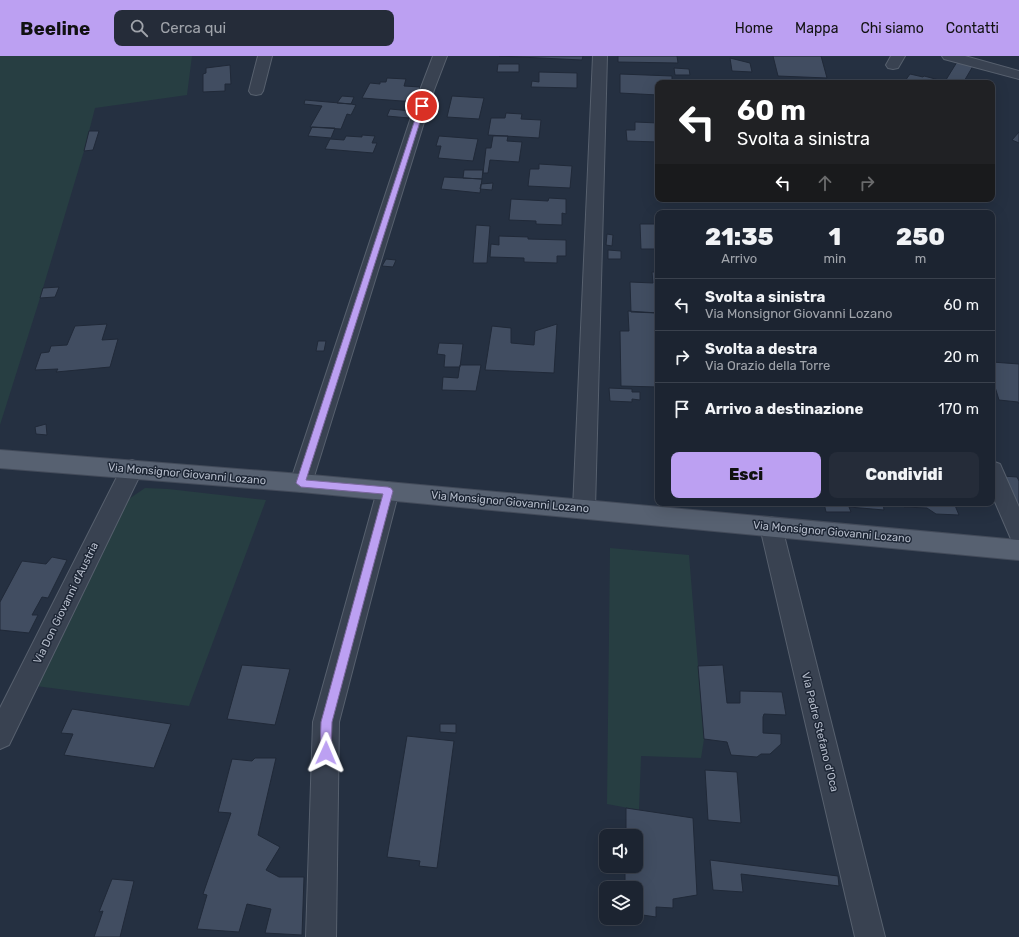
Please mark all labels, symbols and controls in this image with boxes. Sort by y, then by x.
search box [114,10,394,46]
text: Beeline [20,17,90,40]
icon: search [128,17,150,39]
text: Cerca qui [160,19,226,37]
text: Home [735,20,773,37]
text: Mappa [795,20,838,37]
text: Chi siamo [860,20,924,37]
text: Contatti [946,20,999,37]
pin [405,89,439,123]
text: 60 m [737,94,806,127]
icon: arrive [411,95,433,117]
icon: left [671,96,723,148]
text: Svolta a sinistra [737,128,870,150]
icon: left [772,172,794,194]
icon: ahead [814,172,836,194]
icon: right [856,172,878,194]
text: 21:35 [705,223,774,251]
text: 1 [829,223,841,251]
text: 250 [896,223,945,251]
text: Arrivo [721,251,757,266]
text: min [824,251,846,266]
text: m [915,251,926,266]
text: Svolta a sinistra [705,288,825,306]
icon: left [671,294,693,316]
text: 60 m [943,296,979,314]
text: Via Monsignor Giovanni Lozano [705,306,892,321]
text: Svolta a destra [705,340,817,358]
icon: right [671,346,693,368]
text: 20 m [944,348,979,366]
text: Via Orazio della Torre [705,358,830,373]
icon: arrive [671,398,693,420]
text: Arrivo a destinazione [705,400,863,418]
text: 170 m [938,400,979,418]
button: Esci [671,452,821,498]
button: Condividi [829,452,979,498]
street label: Via Monsignor Giovanni Lozano [107,461,267,487]
street label: Via Monsignor Giovanni Lozano [430,489,590,515]
street label: Via Monsignor Giovanni Lozano [752,519,912,545]
street label: Via Don Giovanni d'Austria [31,540,101,666]
street label: Via Padre Stefano d'Oca [799,671,841,793]
position arrow [305,732,347,774]
map controls [599,829,643,925]
button: sound [599,829,643,873]
button: layers [599,881,643,925]

